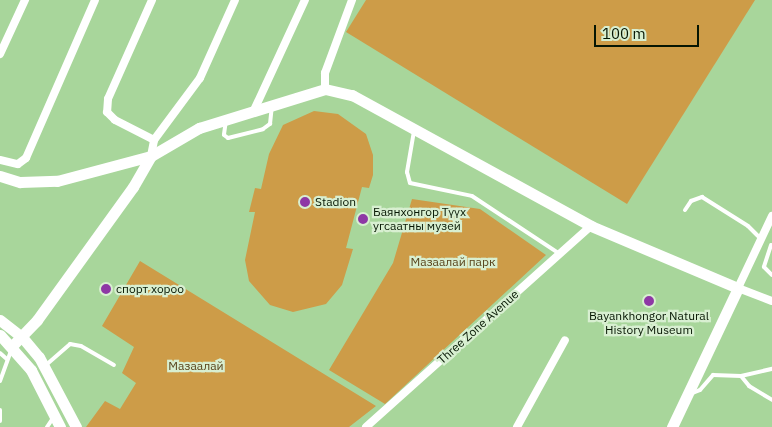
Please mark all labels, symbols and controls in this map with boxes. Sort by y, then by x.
scale bar [597,15,702,47]
text: 100 m [602,24,646,43]
place label: Stadion [315,195,356,209]
marker: Stadion [299,196,311,208]
place label: Баянхонгор Түүх угсаатны музей [373,205,466,233]
marker: Баянхонгор Түүх угсаатны музей [357,213,369,225]
park label: Мазаалай парк [411,255,495,269]
place label: спорт хороо [116,282,184,296]
marker: спорт хороо [100,283,112,295]
street label: Three Zone Avenue [435,287,521,367]
marker: Bayankhongor Natural History Museum [643,295,655,307]
place label: Bayankhongor Natural History Museum [589,309,709,337]
park label: Мазаалай [168,359,224,373]

